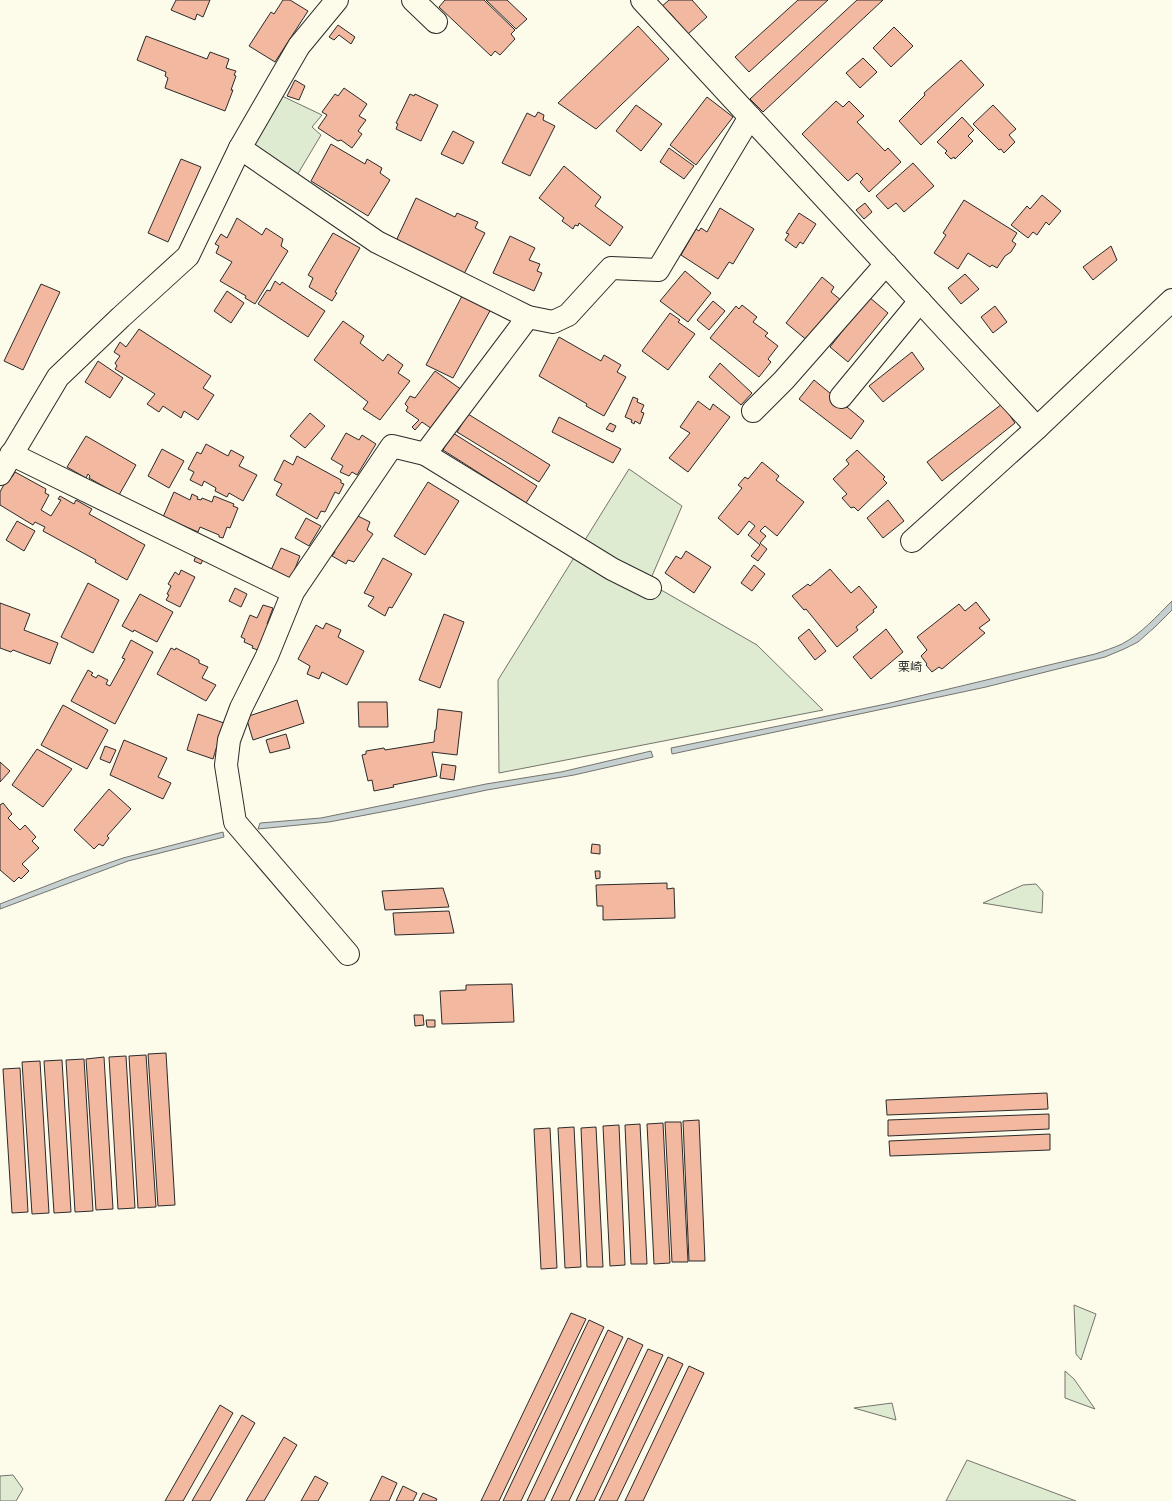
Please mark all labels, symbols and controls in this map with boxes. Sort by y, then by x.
district label: 栗崎 [898,660,922,674]

